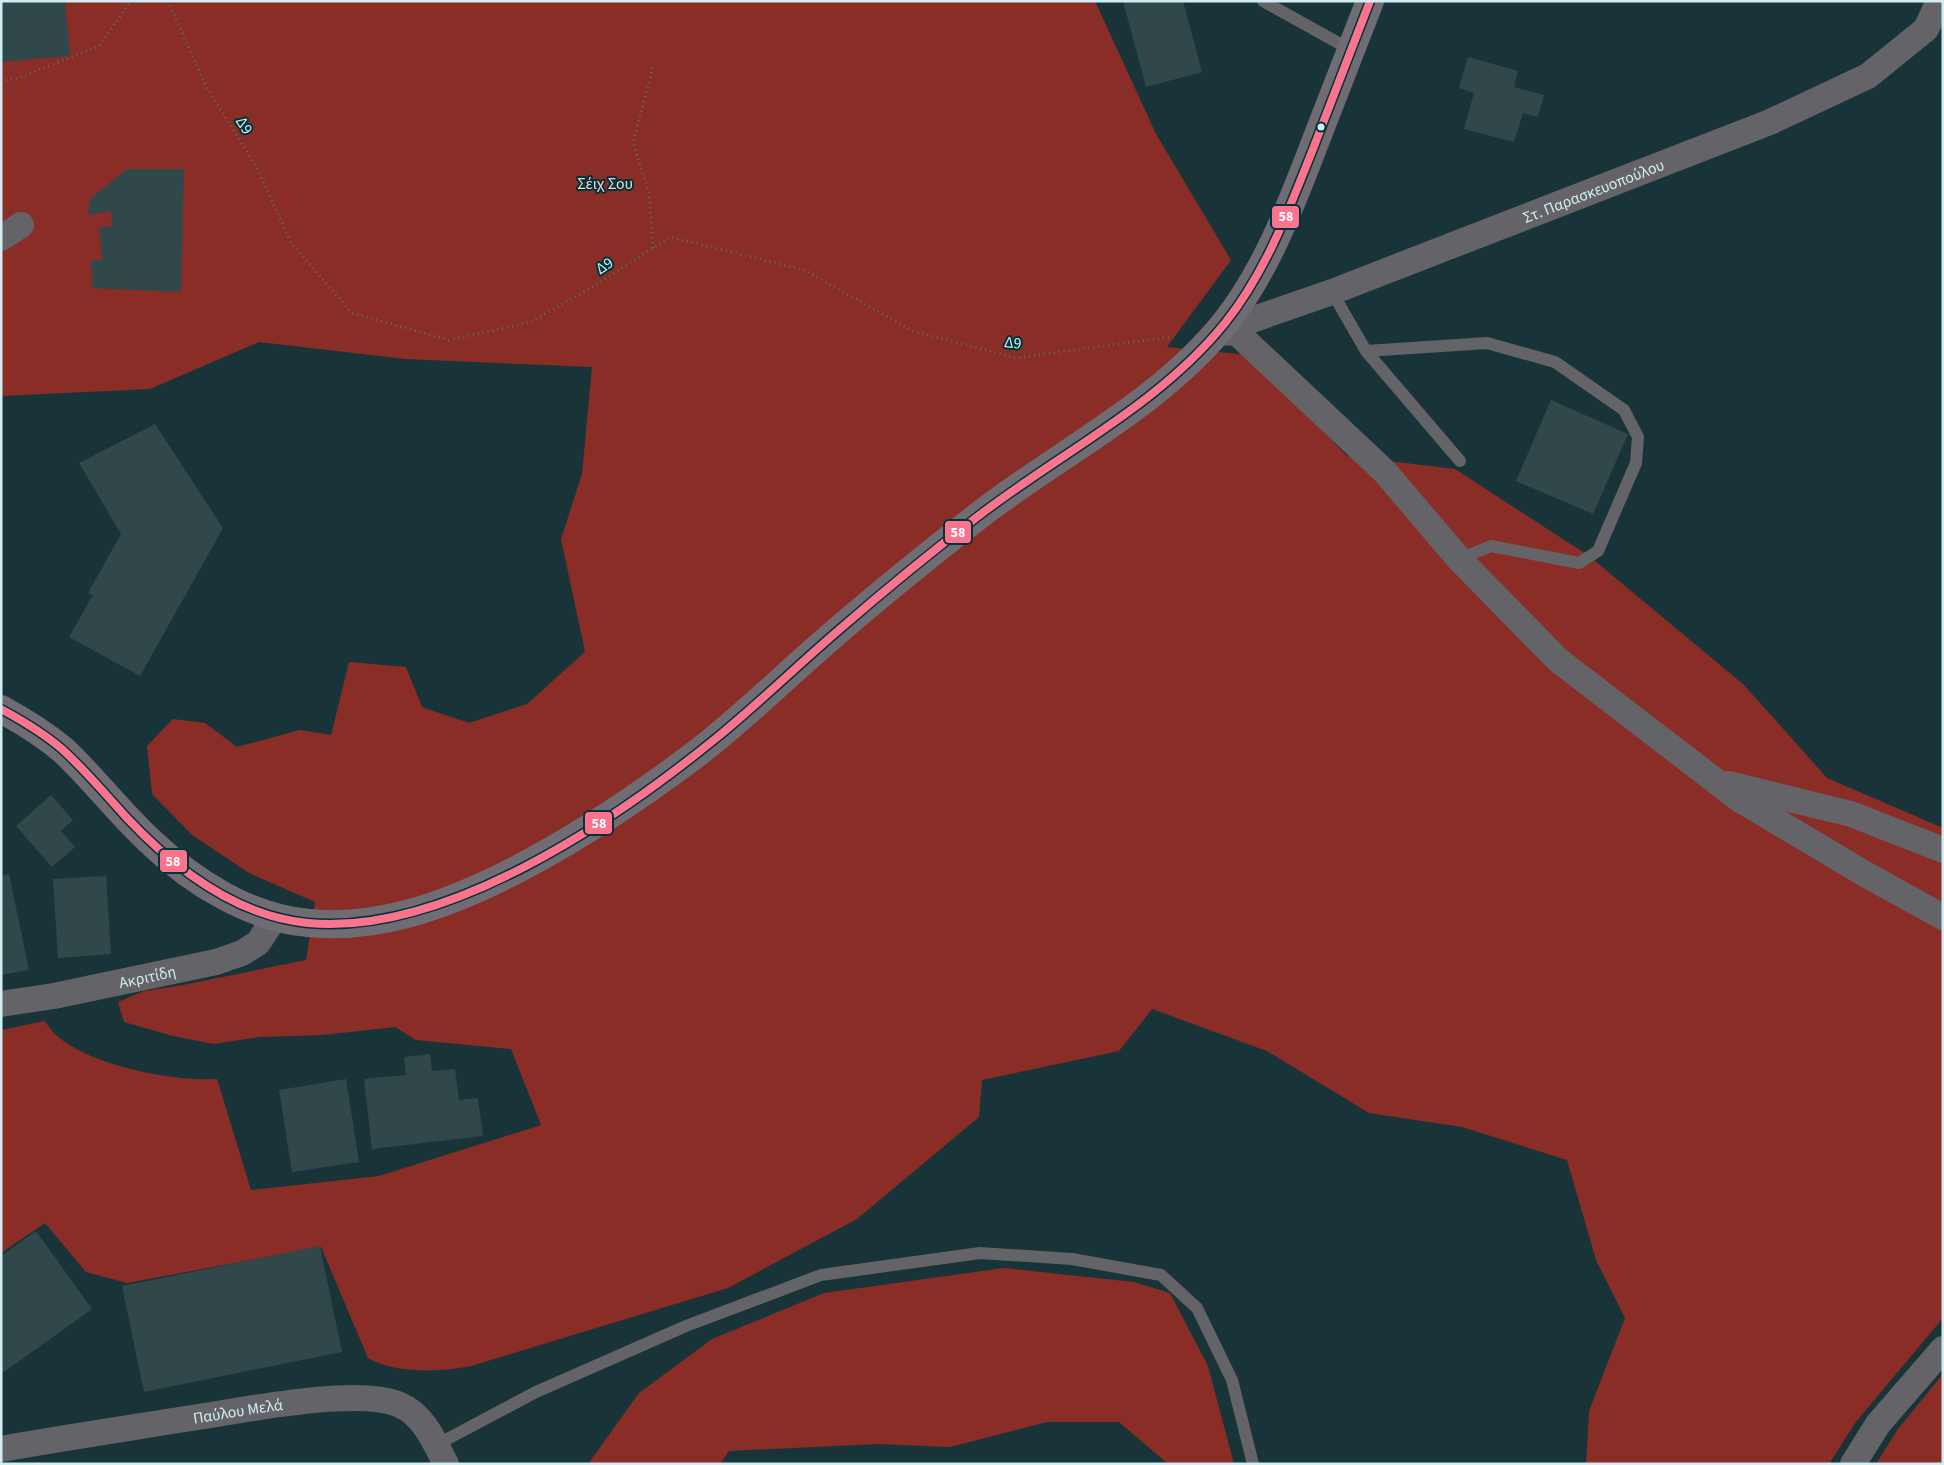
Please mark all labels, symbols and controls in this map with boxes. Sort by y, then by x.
street label: Δ9 [230,112,258,139]
unlabelled marker [1316,122,1326,132]
street label: Στ. Παρασκευοπούλου [1520,154,1667,229]
park label: Σέιχ Σου [577,173,633,195]
line badge: 58 [1271,205,1300,229]
text: 58 [1279,207,1293,227]
street label: Δ9 [591,252,618,280]
street label: Δ9 [1003,331,1023,355]
line badge: 58 [944,520,972,544]
text: 58 [951,523,965,543]
line badge: 58 [584,811,613,835]
text: 58 [592,814,606,834]
line badge: 58 [159,849,188,873]
text: 58 [166,852,180,872]
street label: Ακριτίδη [117,961,178,994]
street label: Παύλου Μελά [192,1394,284,1430]

